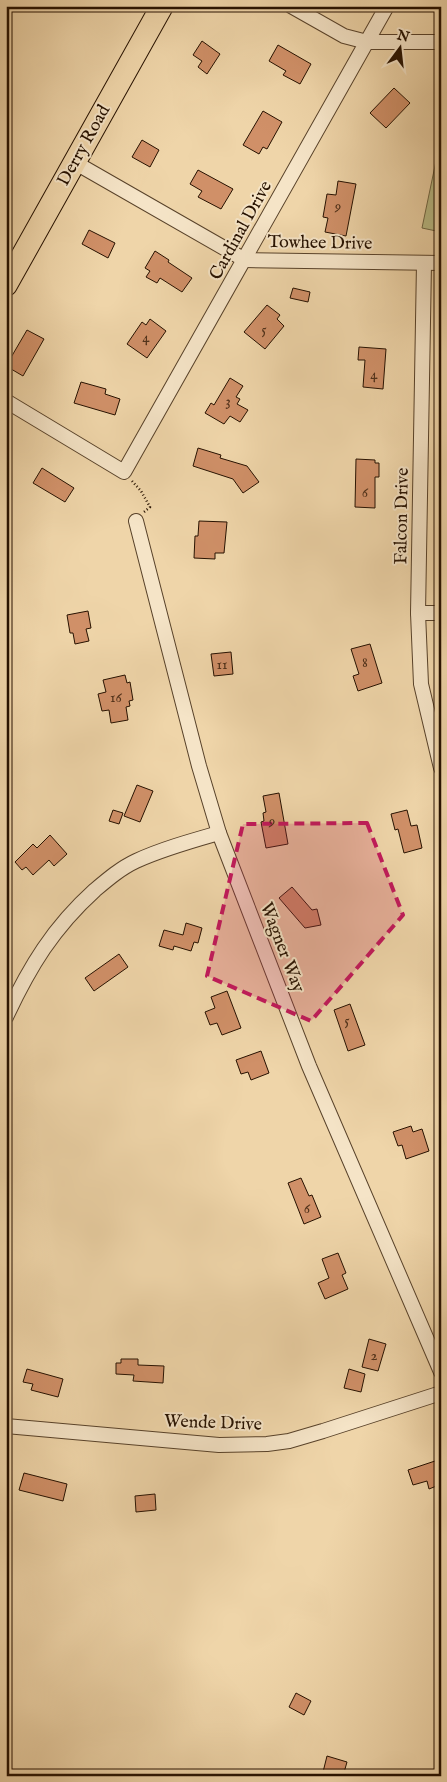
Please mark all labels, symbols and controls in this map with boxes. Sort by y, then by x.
north arrow [374,22,424,72]
text: N [394,26,411,47]
street label: Derry Road [53,101,116,190]
street label: Cardinal Drive [205,177,278,284]
house number: 9 [334,197,341,216]
street label: Towhee Drive [267,231,372,256]
house number: 5 [261,320,267,339]
house number: 4 [142,328,150,347]
house number: 4 [370,365,378,384]
house number: 3 [225,392,231,411]
street label: Falcon Drive [390,468,415,565]
house number: 6 [362,483,369,502]
house number: 8 [362,653,368,672]
house number: 11 [216,655,228,674]
house number: 16 [110,688,123,707]
house number: 9 [268,812,275,831]
street label: Wagner Way [254,899,309,996]
house number: 5 [344,1011,350,1030]
house number: 6 [304,1199,311,1218]
house number: 2 [370,1346,378,1365]
street label: Wende Drive [164,1410,262,1437]

